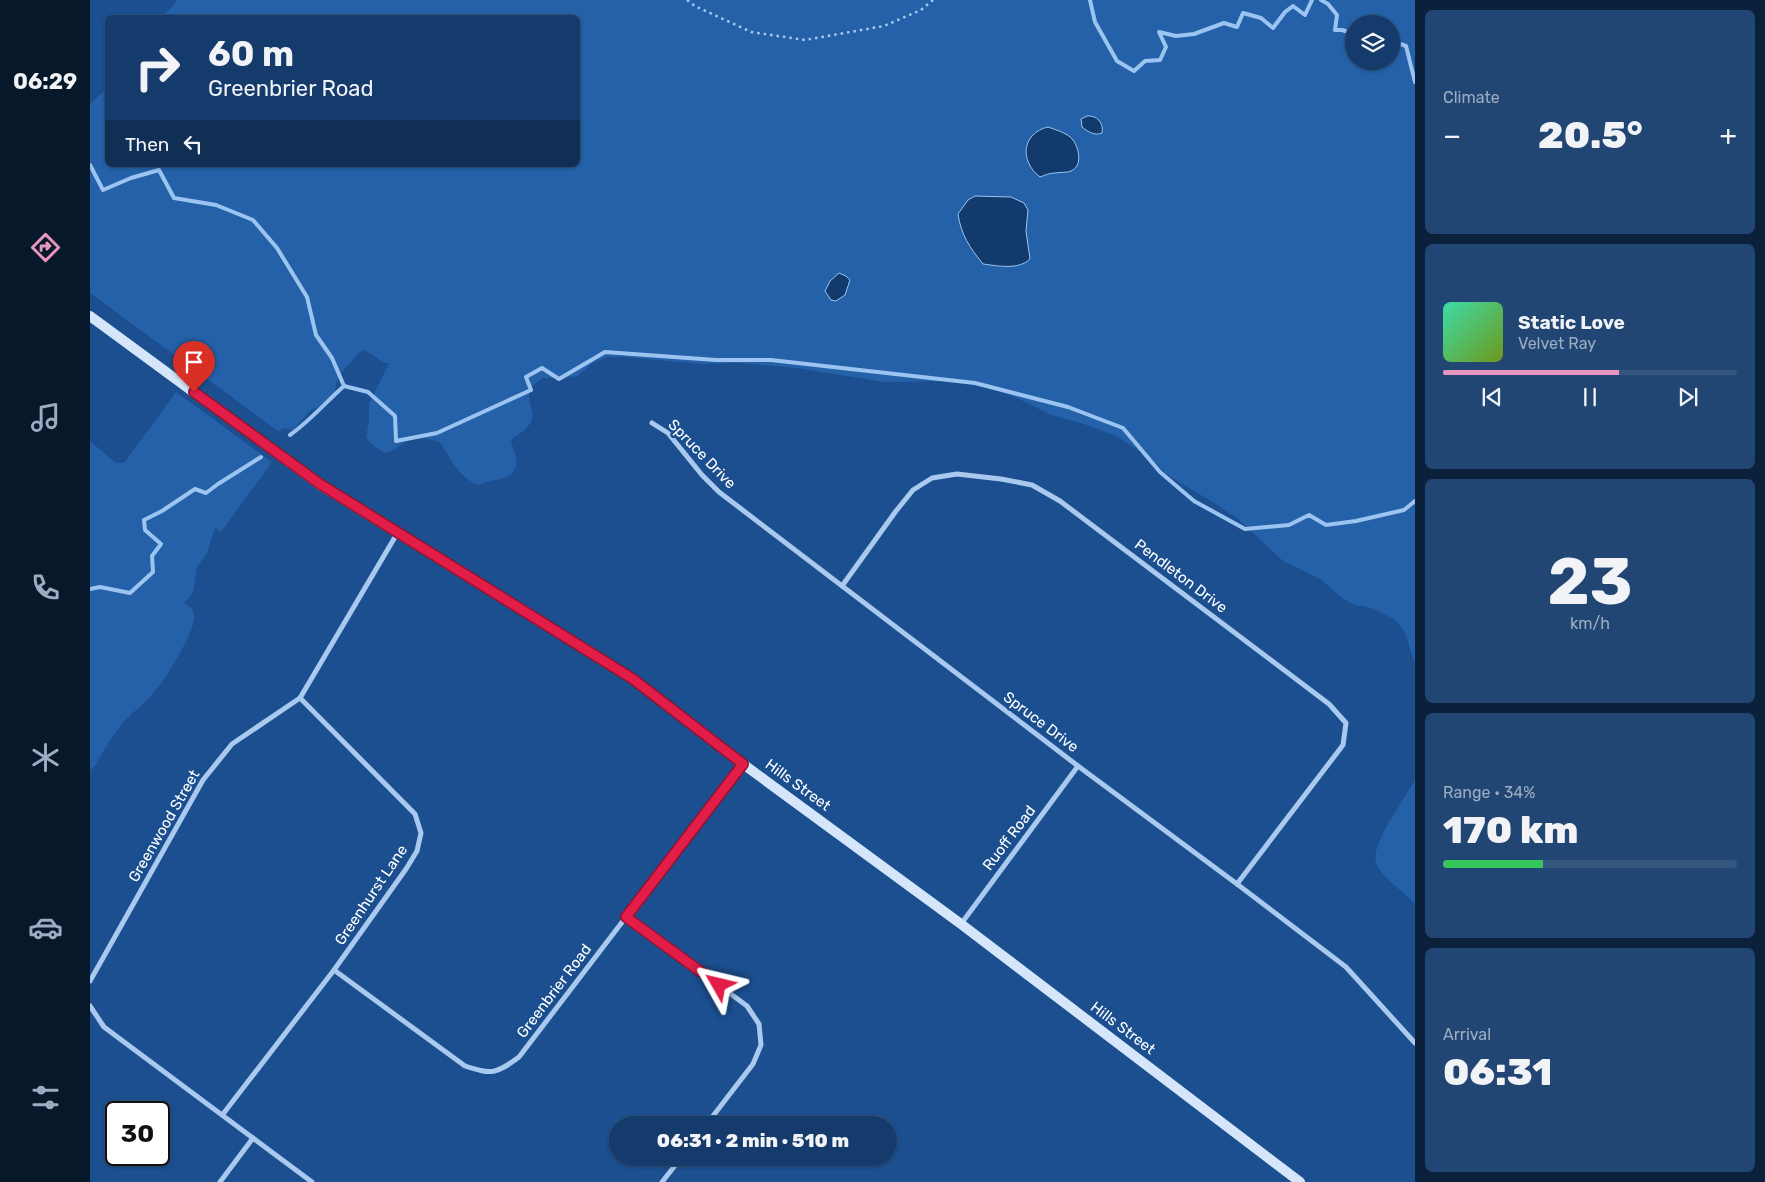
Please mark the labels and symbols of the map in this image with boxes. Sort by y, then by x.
pin [173,341,215,392]
street label: Spruce Drive [664,416,740,492]
street label: Pendleton Drive [1131,535,1231,617]
street label: Spruce Drive [1000,688,1082,756]
street label: Hills Street [762,755,834,815]
street label: Greenwood Street [125,767,203,885]
street label: Ruoff Road [979,802,1039,874]
street label: Greenhurst Lane [331,842,411,948]
street label: Greenbrier Road [513,940,595,1042]
position arrow [692,958,744,1010]
street label: Hills Street [1087,998,1159,1058]
speed limit sign: 30 [105,1101,170,1166]

